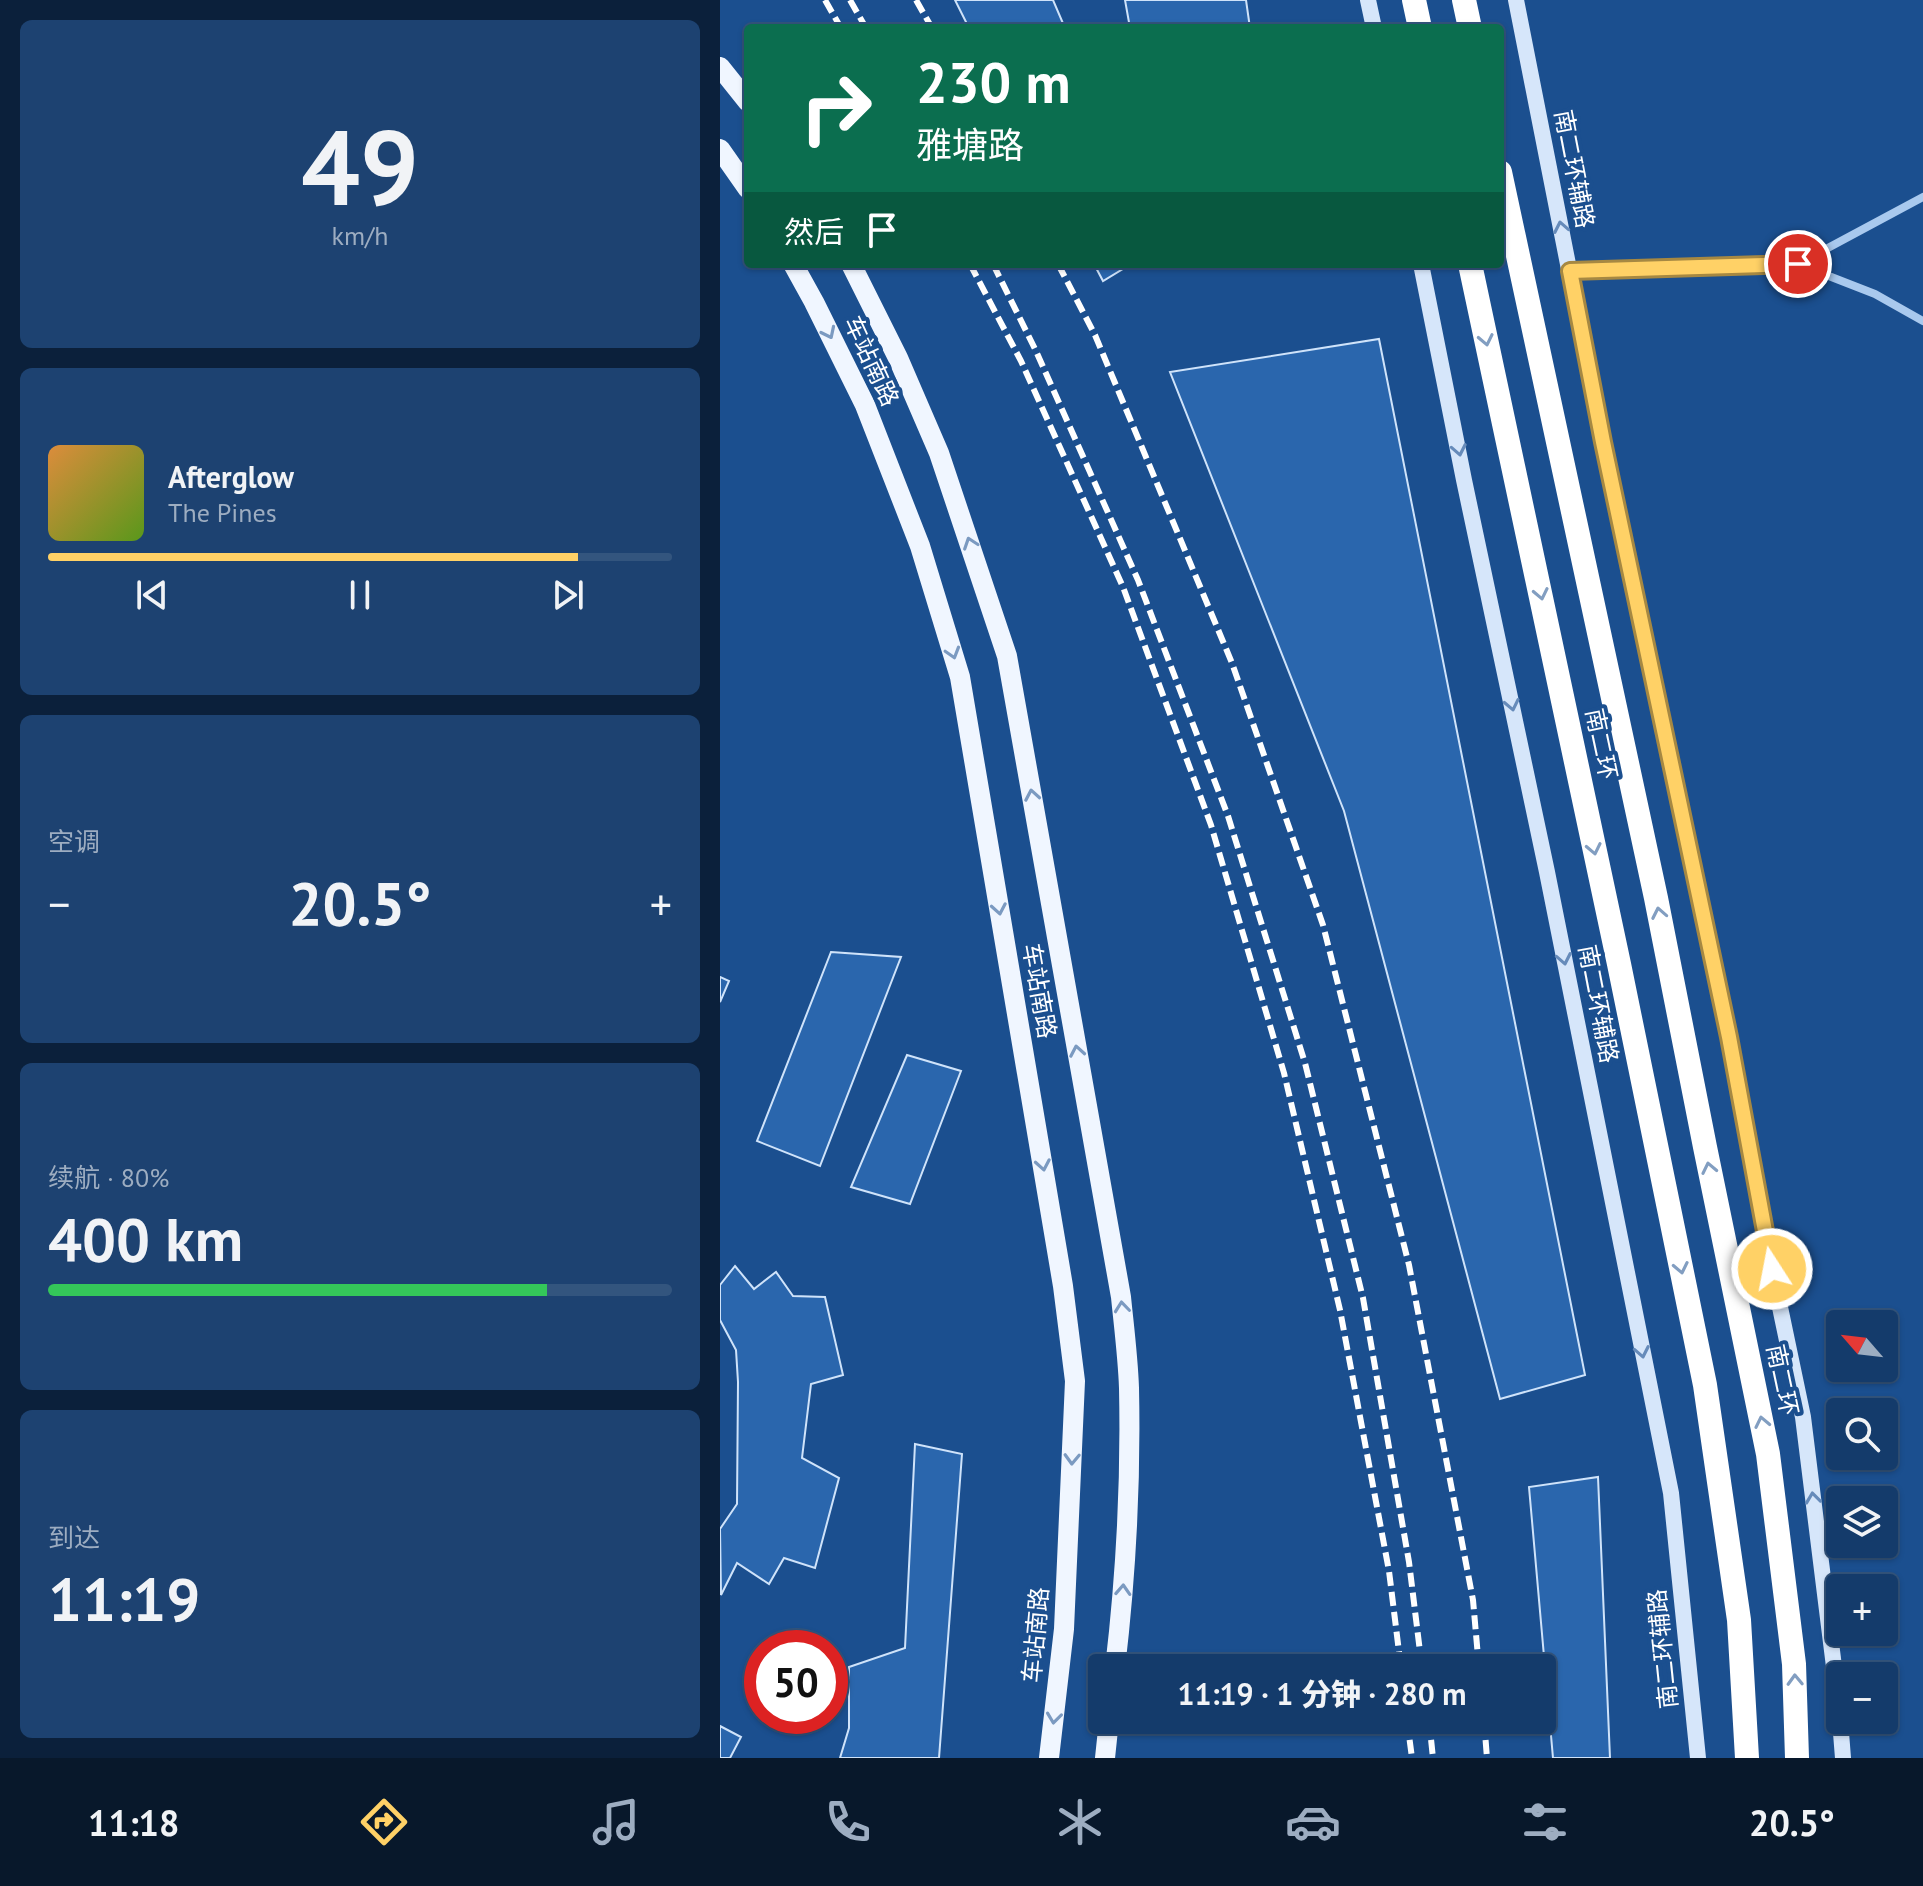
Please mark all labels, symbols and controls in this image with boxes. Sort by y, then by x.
text: 230 m [916,46,1071,118]
icon: right [784,56,888,160]
text: 49 [301,99,419,234]
street label: 南二环辅路 [1548,107,1601,231]
text: 雅塘路 [916,121,1024,168]
icon: arrive [860,208,904,252]
text: 然后 [784,212,844,251]
text: km/h [332,219,389,252]
one-way arrow [1554,220,1571,234]
pin [1764,230,1832,298]
icon: arrive [1776,242,1820,286]
street label: 车站南路 [837,311,906,411]
one-way arrow [820,324,835,339]
one-way arrow [1477,333,1494,347]
one-way arrow [1449,444,1466,457]
text: Afterglow [168,457,294,496]
text: The Pines [168,496,277,529]
one-way arrow [964,537,980,551]
icon: previous [130,573,174,617]
icon: pause [338,573,382,617]
icon: next [546,573,590,617]
one-way arrow [1532,587,1549,601]
one-way arrow [944,646,960,660]
one-way arrow [1503,697,1520,711]
street label: 南二环 [1579,705,1624,782]
one-way arrow [1024,789,1041,802]
text: 空调 [48,825,100,858]
one-way arrow [1585,842,1602,856]
text: 20.5° [288,864,432,942]
text: − [48,875,70,932]
text: + [650,875,672,932]
one-way arrow [990,902,1007,916]
one-way arrow [1652,906,1669,919]
street label: 车站南路 [1016,941,1063,1041]
street label: 南二环辅路 [1572,942,1625,1066]
one-way arrow [1555,953,1572,966]
one-way arrow [1070,1044,1087,1058]
one-way arrow [1033,1158,1050,1172]
text: 续航 · 80% [48,1161,169,1194]
one-way arrow [1702,1161,1719,1174]
text: 400 km [48,1200,243,1278]
position arrow [1730,1227,1814,1311]
one-way arrow [1671,1261,1688,1275]
one-way arrow [1114,1300,1131,1313]
north arrow [1826,1310,1898,1382]
map controls [1826,1310,1898,1734]
street label: 南二环 [1760,1341,1805,1418]
one-way arrow [1633,1345,1650,1358]
button: search [1826,1398,1898,1470]
one-way arrow [1754,1416,1771,1430]
one-way arrow [1063,1453,1080,1466]
button: layers [1826,1486,1898,1558]
one-way arrow [1805,1491,1822,1504]
text: 到达 [48,1521,100,1554]
text: 11:19 [48,1560,200,1638]
button: + [1826,1574,1898,1646]
one-way arrow [1114,1583,1131,1596]
street label: 车站南路 [1016,1586,1055,1684]
street label: 南二环辅路 [1641,1588,1684,1710]
speed limit sign: 50 [744,1630,848,1734]
button: − [1826,1662,1898,1734]
one-way arrow [1786,1673,1803,1686]
text: 11:19 · 1 分钟 · 280 m [1177,1674,1467,1713]
one-way arrow [1046,1711,1063,1725]
icon: directions [356,1794,412,1850]
icon: music [588,1794,644,1850]
icon: phone [820,1794,876,1850]
icon: climate [1052,1794,1108,1850]
icon: car [1285,1794,1341,1850]
icon: filters [1517,1794,1573,1850]
text: 11:18 [88,1799,179,1846]
text: 20.5° [1749,1799,1835,1846]

